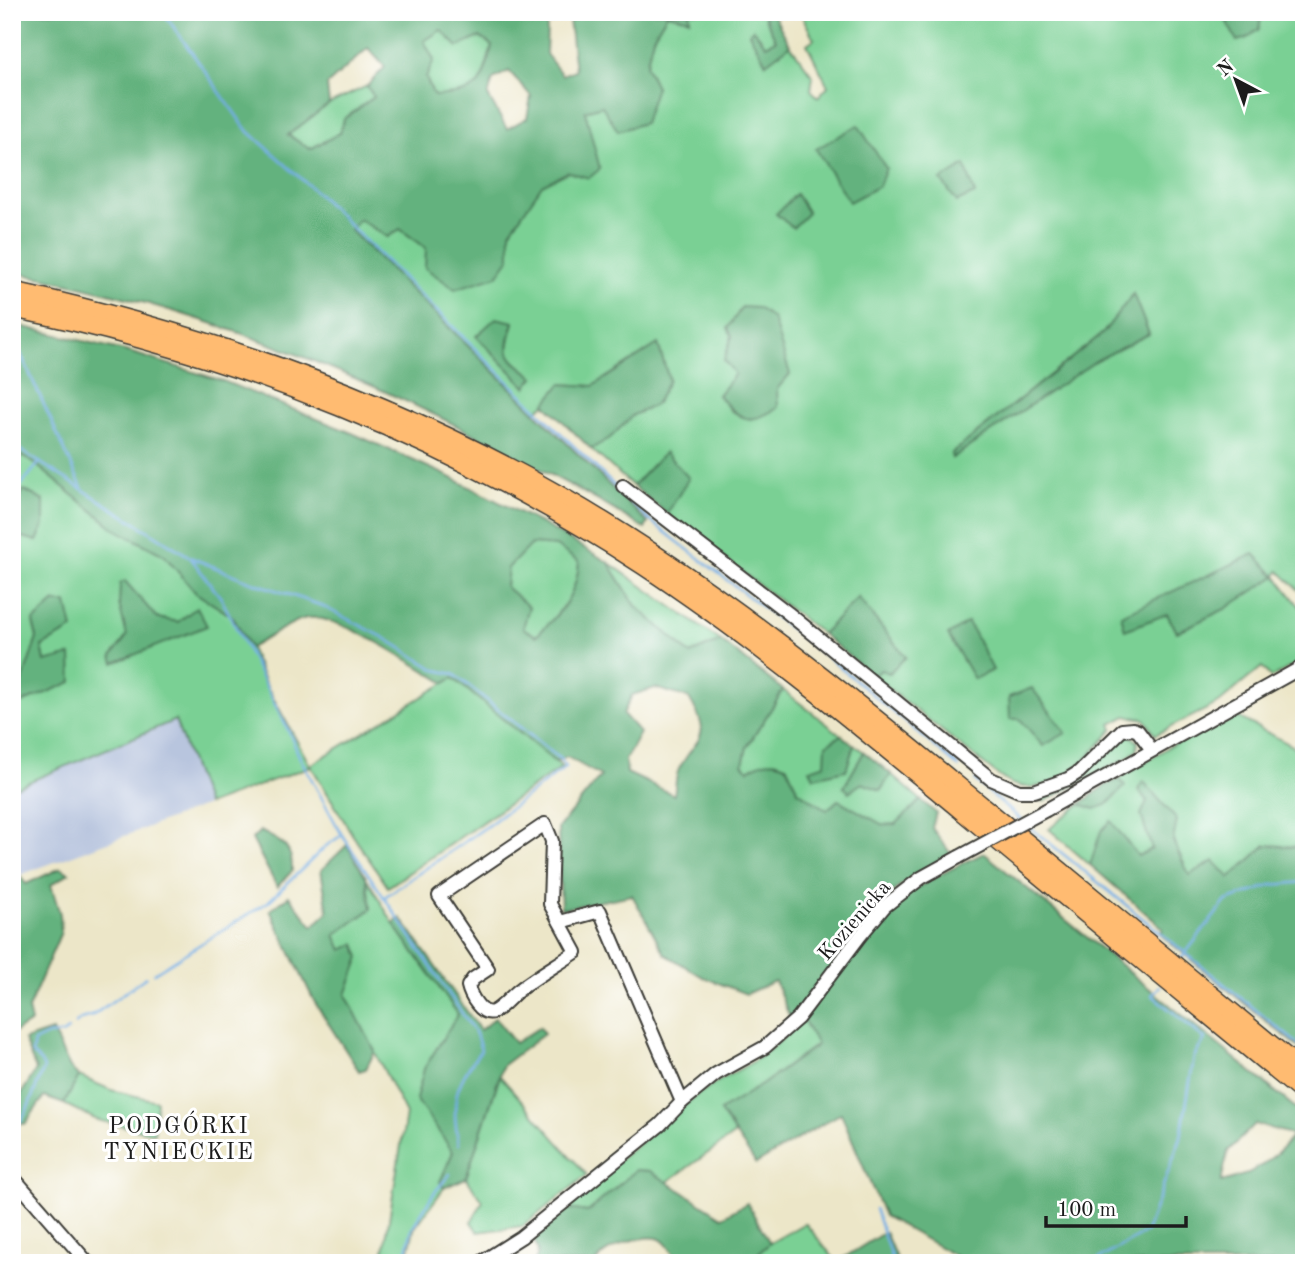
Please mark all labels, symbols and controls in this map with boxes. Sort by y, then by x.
north arrow [1200,46,1270,116]
text: N [1215,57,1239,81]
street label: Kozienicka [815,877,895,965]
district label: PODGÓRKI TYNIECKIE [103,1110,255,1164]
scale bar [1046,1184,1186,1228]
text: 100 m [1057,1200,1116,1221]

